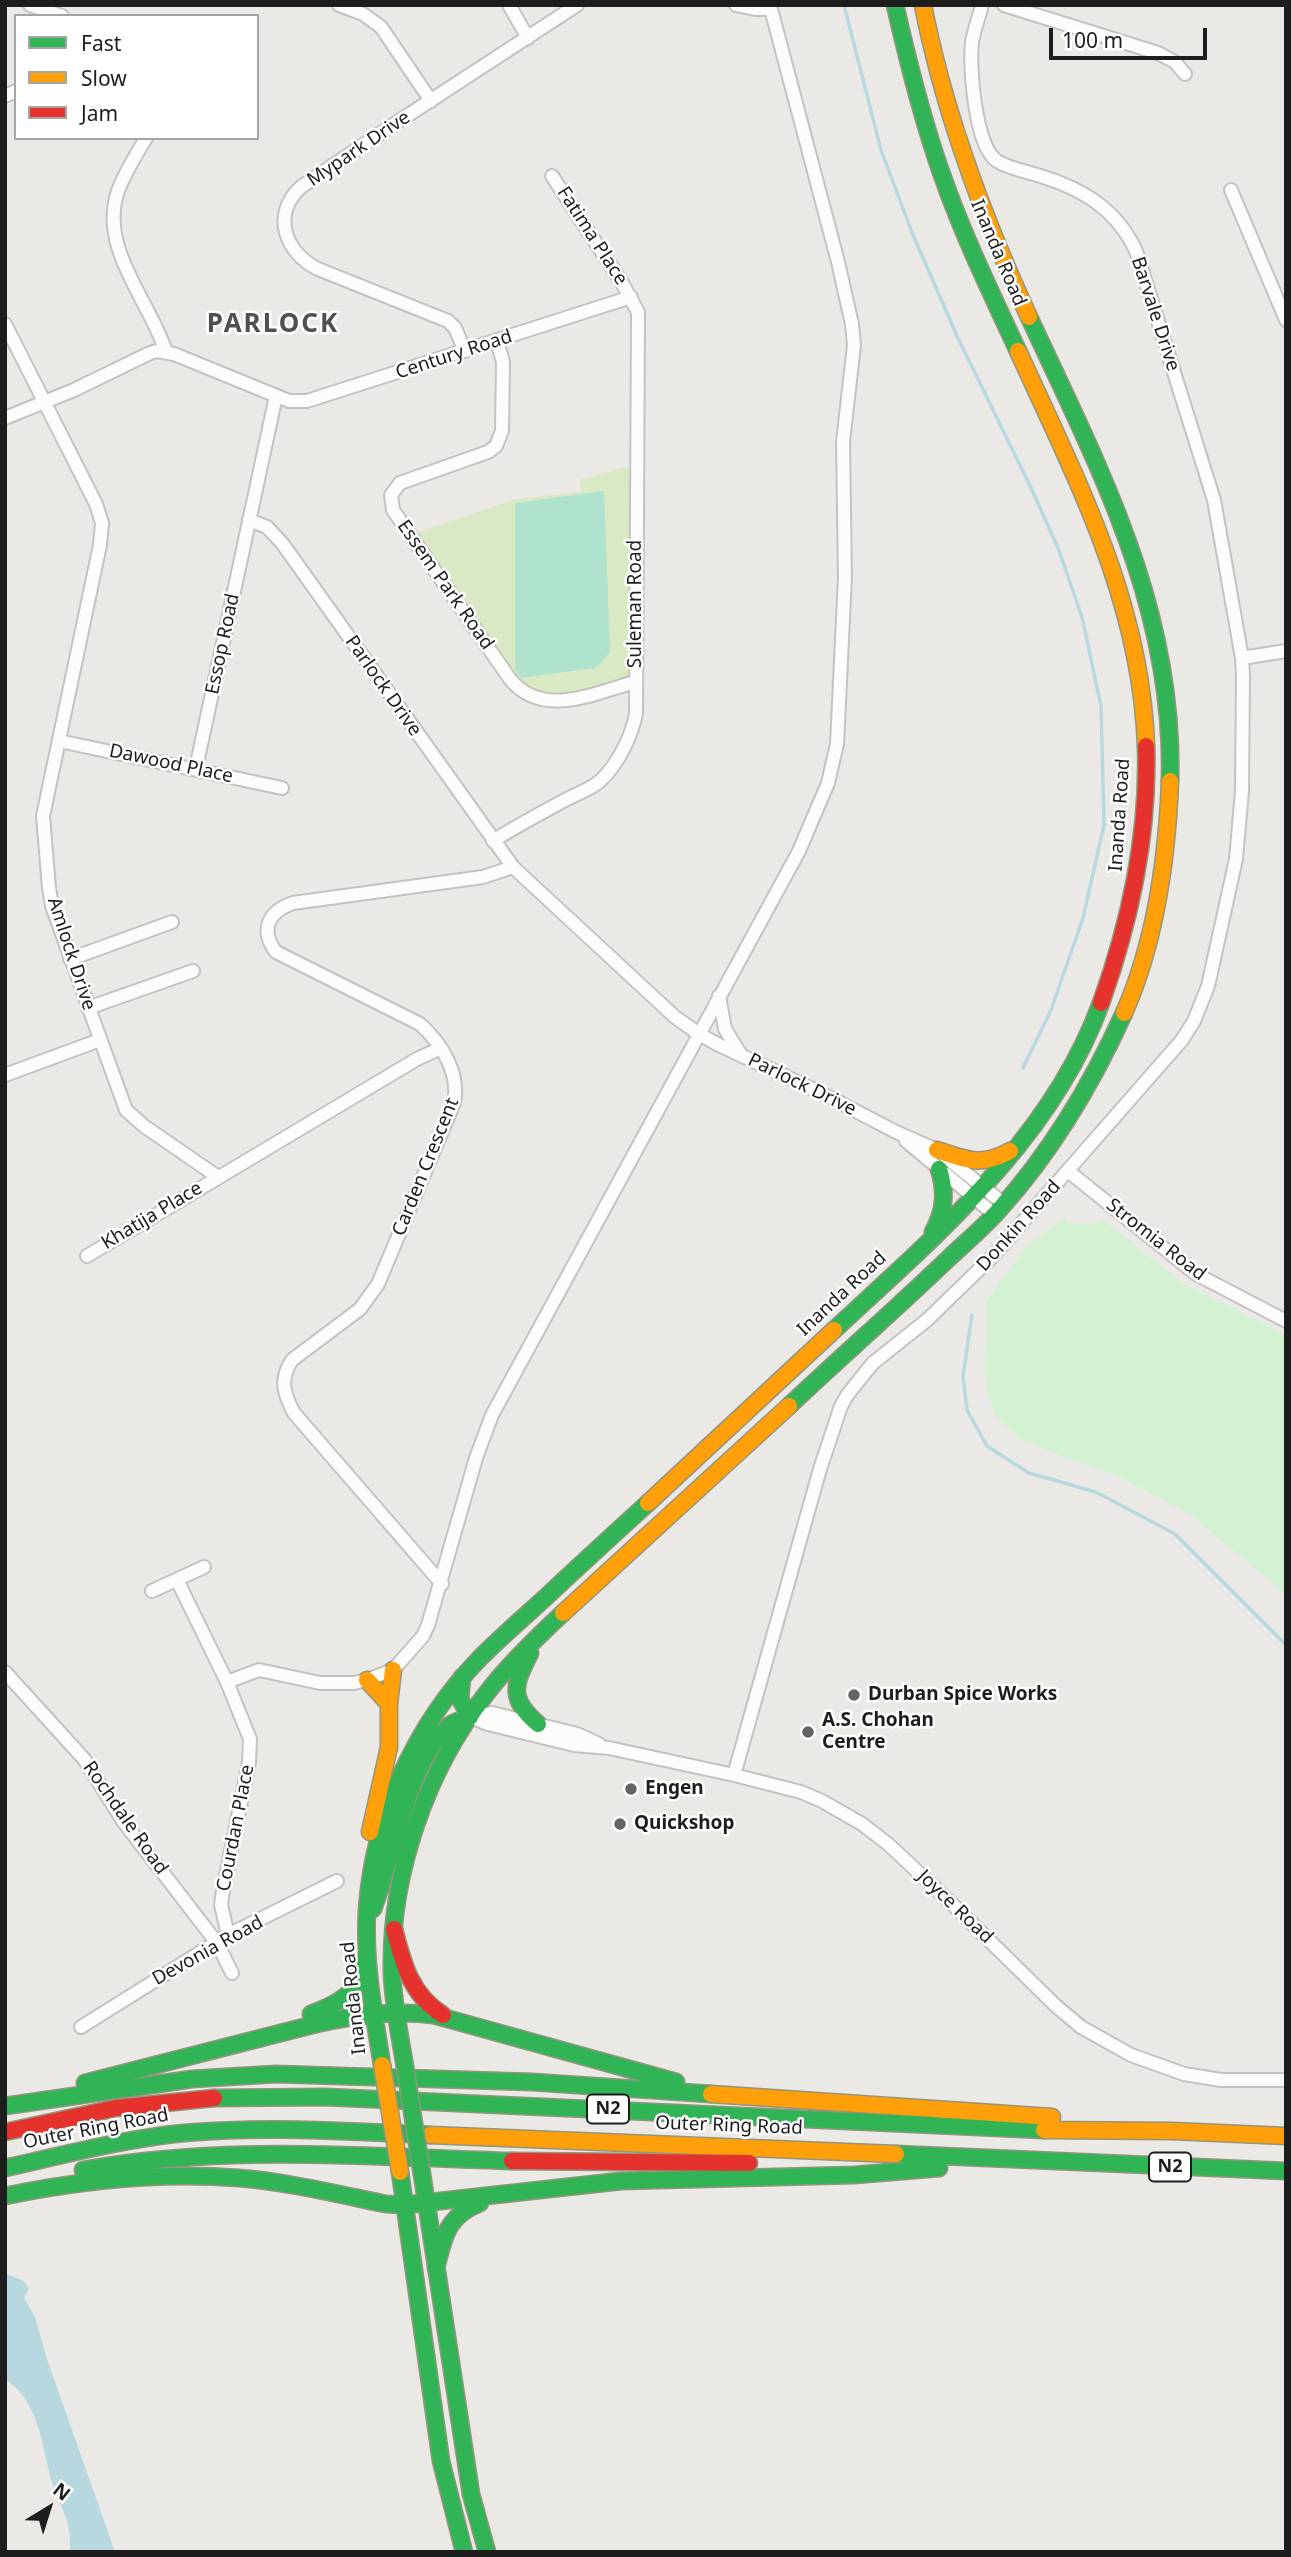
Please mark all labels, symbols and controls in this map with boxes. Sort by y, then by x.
legend [14,14,259,140]
scale bar [1053,14,1210,58]
text: 100 m [1062,26,1123,54]
text: Fast [81,29,121,57]
text: Slow [81,64,127,92]
text: Jam [81,99,118,127]
street label: Mypark Drive [303,106,415,192]
street label: Fatima Place [552,183,632,289]
street label: Inanda Road [965,196,1031,310]
street label: Barvale Drive [1126,254,1184,374]
district label: PARLOCK [208,309,338,341]
street label: Century Road [393,325,515,385]
street label: Essem Park Road [392,516,498,654]
street label: Suleman Road [625,540,647,668]
street label: Essop Road [201,591,245,697]
street label: Parlock Drive [340,631,426,741]
street label: Dawood Place [107,740,235,788]
street label: Inanda Road [1105,758,1135,872]
street label: Amlock Drive [42,895,100,1013]
street label: Parlock Drive [744,1049,860,1121]
street label: Carden Crescent [388,1095,464,1239]
street label: Donkin Road [972,1176,1066,1276]
street label: Khatija Place [98,1177,206,1255]
street label: Stromia Road [1102,1194,1210,1286]
street label: Inanda Road [793,1247,891,1341]
place label: Durban Spice Works [868,1684,1057,1706]
marker: Durban Spice Works [846,1687,862,1703]
place label: A.S. Chohan Centre [822,1710,934,1754]
marker: A.S. Chohan Centre [800,1724,816,1740]
street label: Rochdale Road [78,1757,172,1879]
street label: Courdan Place [213,1763,259,1893]
place label: Engen [645,1778,704,1800]
marker: Engen [623,1781,639,1797]
place label: Quickshop [634,1813,734,1835]
marker: Quickshop [612,1816,628,1832]
street label: Joyce Road [912,1865,998,1949]
street label: Devonia Road [149,1911,267,1991]
street label: Inanda Road [337,1940,371,2056]
road number: N2 [587,2094,629,2124]
street label: Outer Ring Road [21,2104,171,2154]
street label: Outer Ring Road [655,2112,803,2140]
road number: N2 [1149,2152,1191,2182]
north arrow [14,2473,84,2543]
text: N [48,2476,76,2506]

